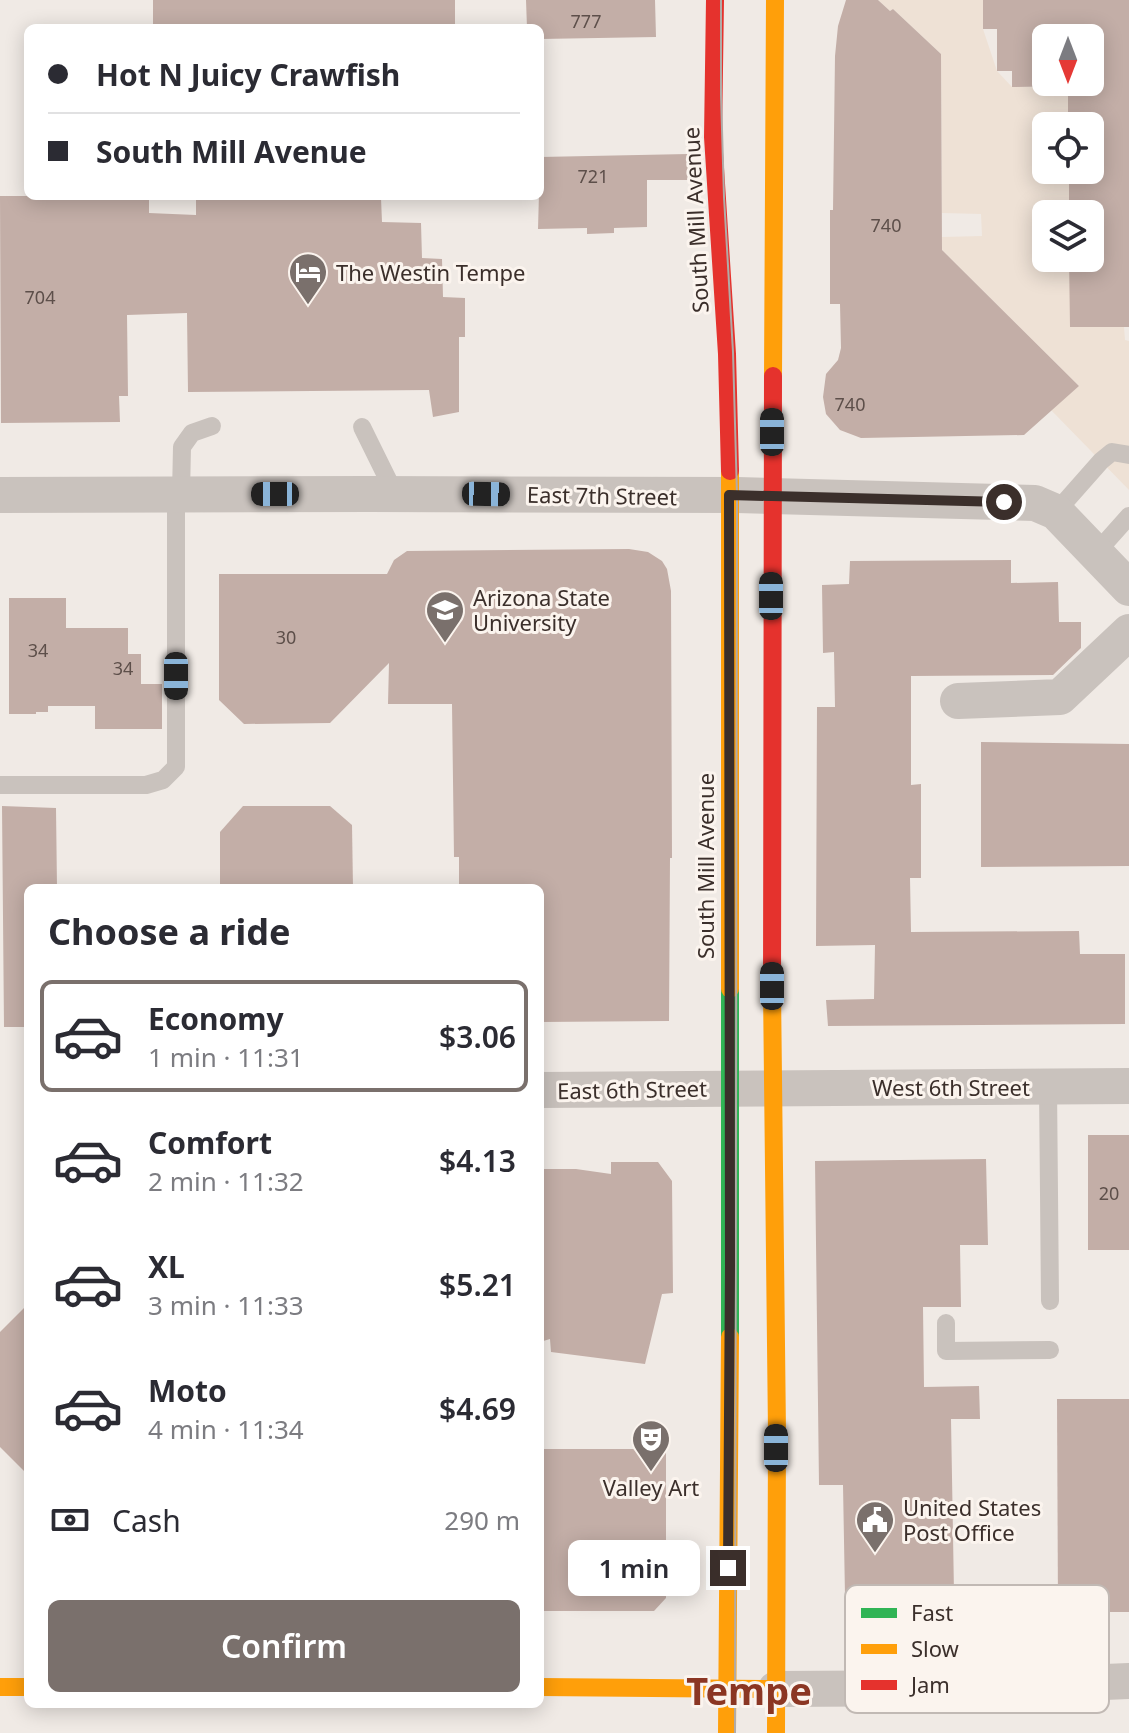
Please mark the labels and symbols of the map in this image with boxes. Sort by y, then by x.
house number: 777 [571,9,601,33]
north arrow [1032,24,1104,96]
street label: South Mill Avenue [675,126,715,314]
house number: 721 [578,164,608,188]
house number: 740 [871,213,901,237]
hotel icon: The Westin Tempe [287,251,329,306]
place label: The Westin Tempe [336,257,525,287]
house number: 704 [25,285,55,309]
house number: 740 [835,392,865,416]
car [760,408,784,456]
street label: East 7th Street [527,479,677,511]
car [251,482,299,506]
car [462,482,510,506]
route start [986,484,1022,520]
car [759,572,783,620]
place label: Arizona State University [473,582,610,637]
school or university icon: Arizona State University [424,589,466,644]
house number: 30 [276,625,296,649]
house number: 34 [28,638,48,662]
car [164,652,188,700]
house number: 34 [113,656,133,680]
street label: South Mill Avenue [690,773,720,959]
car [760,962,784,1010]
street label: West 6th Street [872,1072,1030,1102]
street label: East 6th Street [557,1073,707,1105]
house number: 20 [1099,1181,1119,1205]
theatre icon: Valley Art [630,1418,672,1473]
car [764,1424,788,1472]
place label: Valley Art [603,1472,699,1502]
place label: United States Post Office [903,1492,1041,1547]
public building icon: United States Post Office [854,1499,896,1554]
callout: 1 min [568,1540,700,1596]
route end [710,1550,746,1586]
legend [845,1585,1109,1713]
text: Fast [911,1597,953,1627]
text: Slow [911,1633,960,1663]
district label: Tempe [686,1664,812,1716]
text: Jam [909,1669,950,1699]

